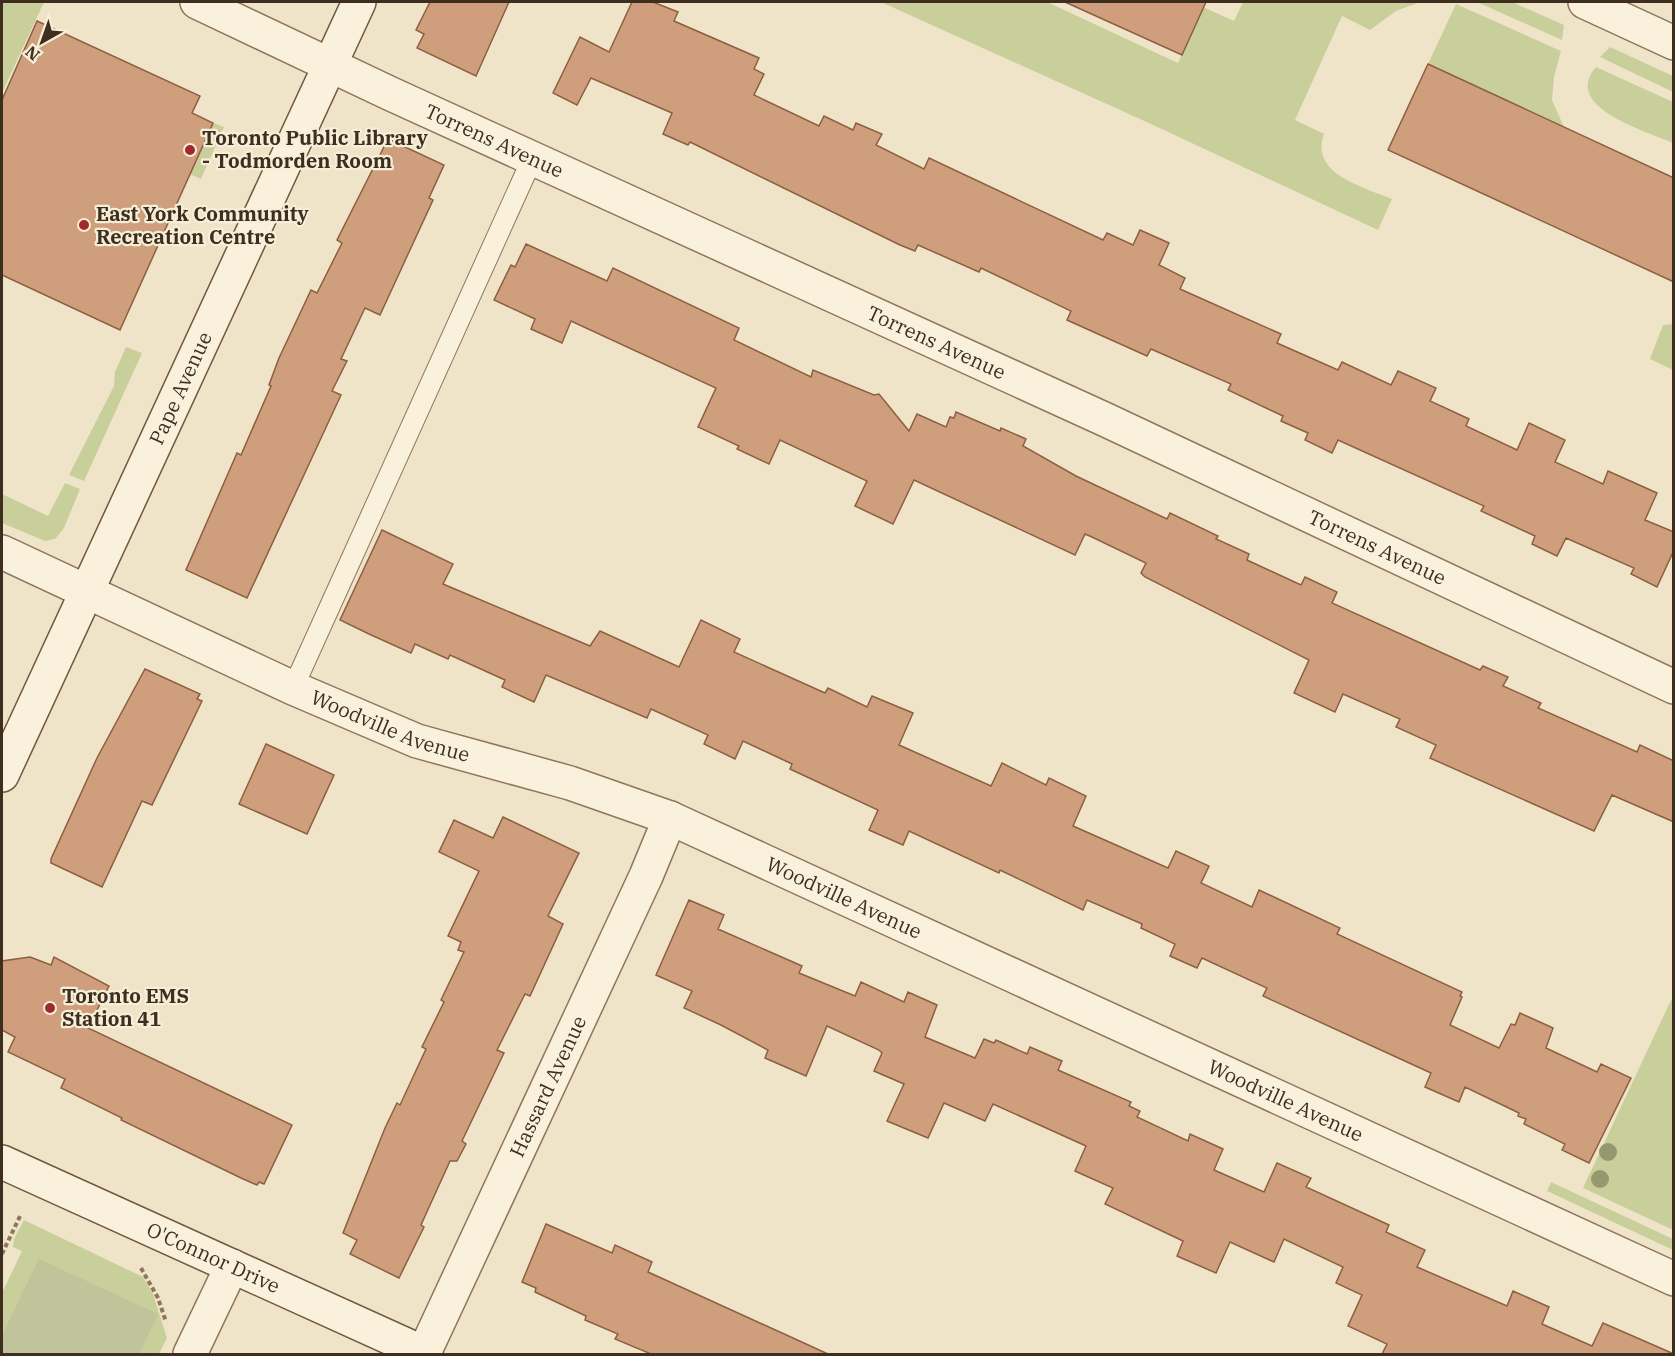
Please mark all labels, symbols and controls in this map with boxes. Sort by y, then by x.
north arrow [12,12,72,72]
text: N [21,42,44,65]
street label: Torrens Avenue [421,97,568,184]
place label: Toronto Public Library - Todmorden Room [202,124,428,174]
marker: Toronto Public Library - Todmorden Room [183,143,197,157]
place label: East York Community Recreation Centre [96,200,309,250]
marker: East York Community Recreation Centre [77,218,91,232]
street label: Torrens Avenue [863,299,1010,385]
street label: Pape Avenue [142,327,218,449]
street label: Torrens Avenue [1304,503,1451,591]
street label: Woodville Avenue [307,683,473,768]
street label: Woodville Avenue [762,850,926,945]
place label: Toronto EMS Station 41 [62,982,189,1032]
marker: Toronto EMS Station 41 [43,1001,57,1015]
street label: Hassard Avenue [503,1011,592,1161]
street label: Woodville Avenue [1204,1053,1368,1148]
street label: O'Connor Drive [143,1215,285,1299]

